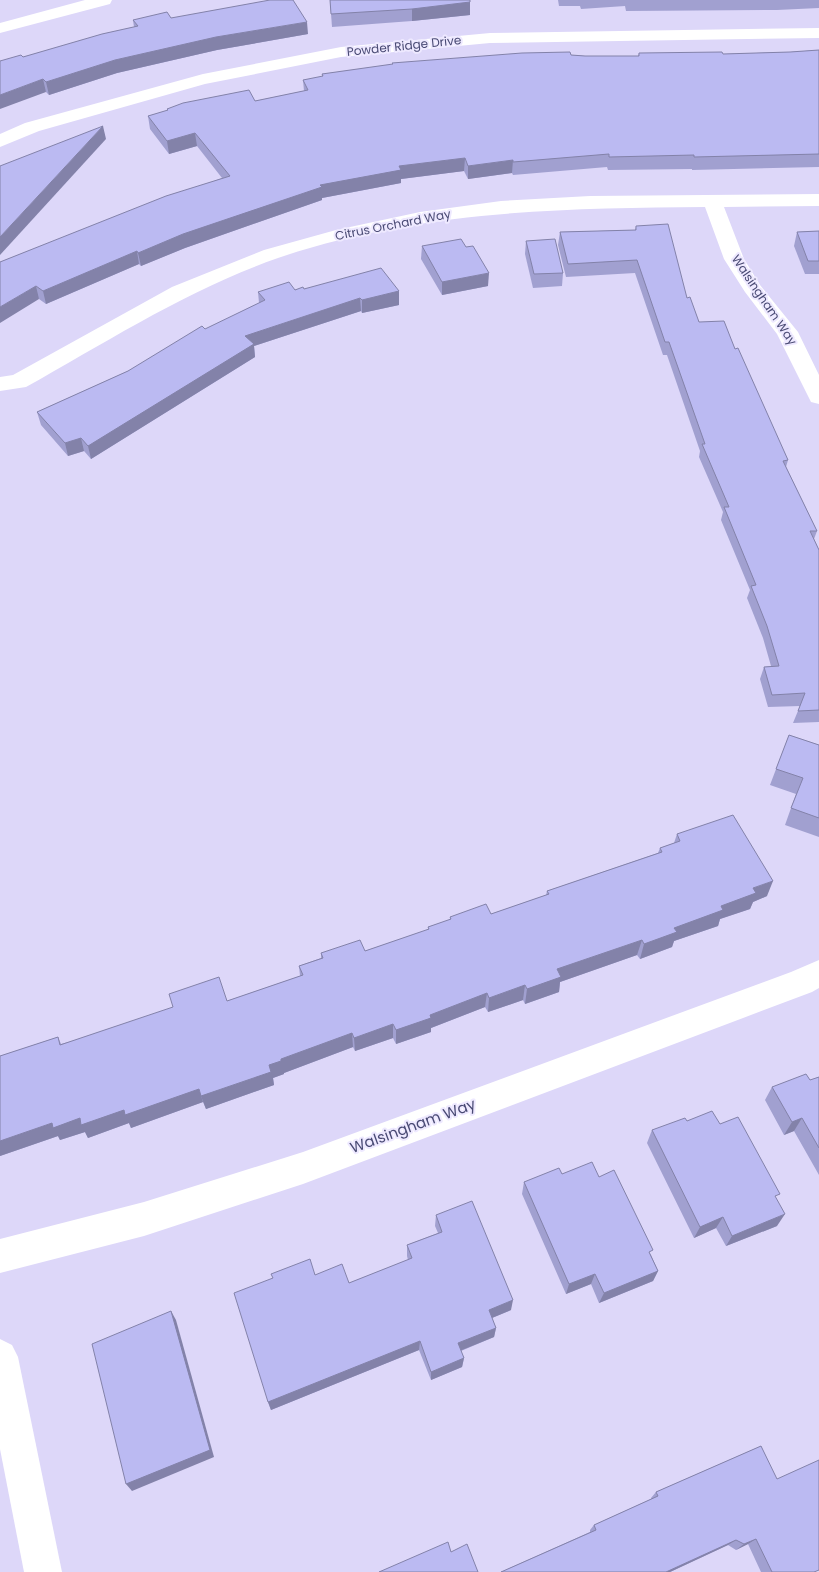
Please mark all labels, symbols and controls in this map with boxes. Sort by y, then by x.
street label: Powder Ridge Drive [346,31,462,60]
street label: Citrus Orchard Way [334,205,452,244]
street label: Walsingham Way [728,251,801,348]
street label: Walsingham Way [347,1093,479,1158]

